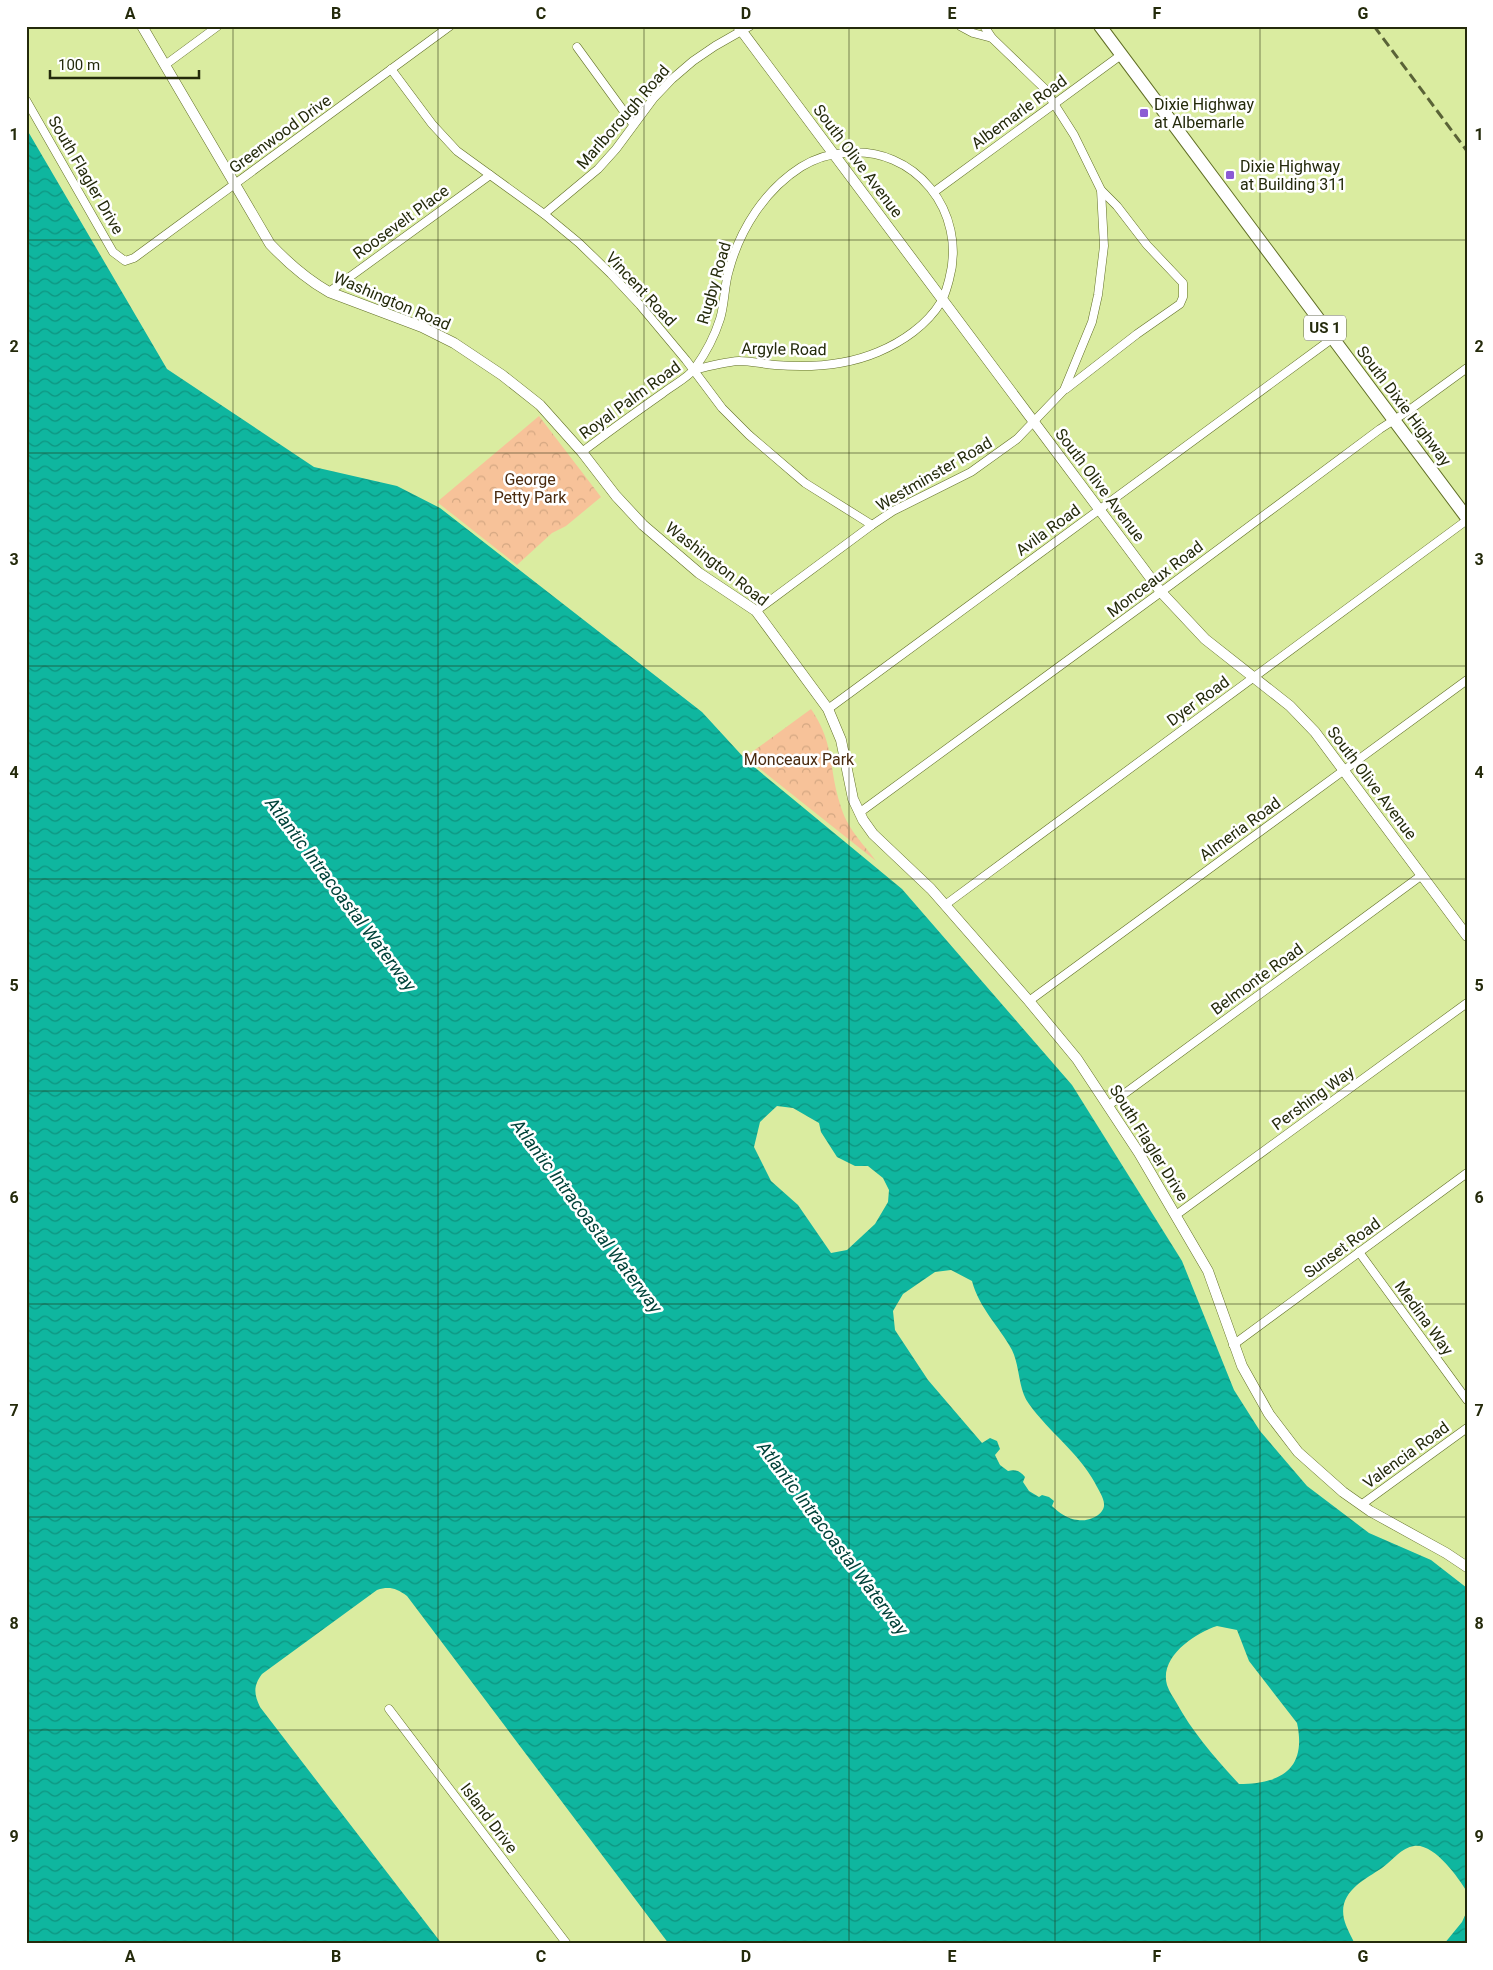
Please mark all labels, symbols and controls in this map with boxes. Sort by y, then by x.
text: A [125,4,136,23]
text: B [331,4,341,23]
text: C [536,4,546,23]
text: D [741,4,751,23]
text: E [948,4,957,23]
text: F [1153,4,1162,23]
text: G [1358,4,1369,23]
scale bar [50,48,199,80]
text: 100 m [58,56,100,74]
street label: Marlborough Road [573,61,673,173]
street label: Albemarle Road [968,71,1070,153]
street label: Greenwood Drive [225,91,335,177]
place label: Dixie Highway at Albemarle [1154,95,1254,132]
street label: South Olive Avenue [809,101,907,221]
marker: Dixie Highway at Albemarle [1138,107,1150,119]
street label: South Flagler Drive [44,112,128,238]
text: 1 [9,125,19,144]
text: 1 [1474,125,1484,144]
place label: Dixie Highway at Building 311 [1240,157,1346,194]
marker: Dixie Highway at Building 311 [1224,169,1236,181]
street label: Roosevelt Place [349,181,453,263]
street label: Rugby Road [693,240,735,326]
street label: Vincent Road [602,248,680,330]
street label: Washington Road [331,268,453,334]
road number: US 1 [1304,316,1346,340]
text: 2 [9,337,19,356]
text: 2 [1474,337,1484,356]
street label: Argyle Road [741,339,827,359]
street label: South Dixie Highway [1353,342,1456,470]
street label: Royal Palm Road [576,357,684,443]
street label: South Olive Avenue [1051,425,1149,545]
street label: Westminster Road [873,433,995,515]
park label: George Petty Park [494,470,567,507]
street label: Avila Road [1012,500,1084,560]
street label: Washington Road [662,518,772,610]
street label: Monceaux Road [1103,537,1207,621]
text: 3 [9,550,19,569]
text: 3 [1474,550,1484,569]
street label: Dyer Road [1163,672,1233,730]
street label: South Olive Avenue [1323,723,1421,843]
park label: Monceaux Park [744,750,855,769]
text: 4 [9,763,19,782]
text: 4 [1474,763,1484,782]
water label: Atlantic Intracoastal Waterway [261,792,421,996]
street label: Almeria Road [1196,793,1284,865]
street label: Belmonte Road [1207,939,1307,1019]
text: 5 [9,976,19,995]
text: 5 [1474,976,1484,995]
street label: Pershing Way [1268,1062,1358,1134]
street label: South Flagler Drive [1106,1081,1192,1205]
water label: Atlantic Intracoastal Waterway [507,1114,667,1318]
text: 6 [9,1188,19,1207]
text: 6 [1474,1188,1484,1207]
street label: Sunset Road [1300,1214,1384,1282]
street label: Medina Way [1391,1277,1457,1359]
text: 7 [9,1401,19,1420]
text: 7 [1474,1401,1484,1420]
street label: Valencia Road [1359,1418,1453,1492]
water label: Atlantic Intracoastal Waterway [753,1436,913,1640]
text: 8 [9,1614,19,1633]
text: 8 [1474,1614,1484,1633]
street label: Island Drive [456,1779,522,1857]
text: 9 [9,1827,19,1846]
text: 9 [1474,1827,1484,1846]
text: A [125,1947,136,1966]
text: B [331,1947,341,1966]
text: C [536,1947,546,1966]
text: D [741,1947,751,1966]
text: E [948,1947,957,1966]
text: F [1153,1947,1162,1966]
text: G [1358,1947,1369,1966]

